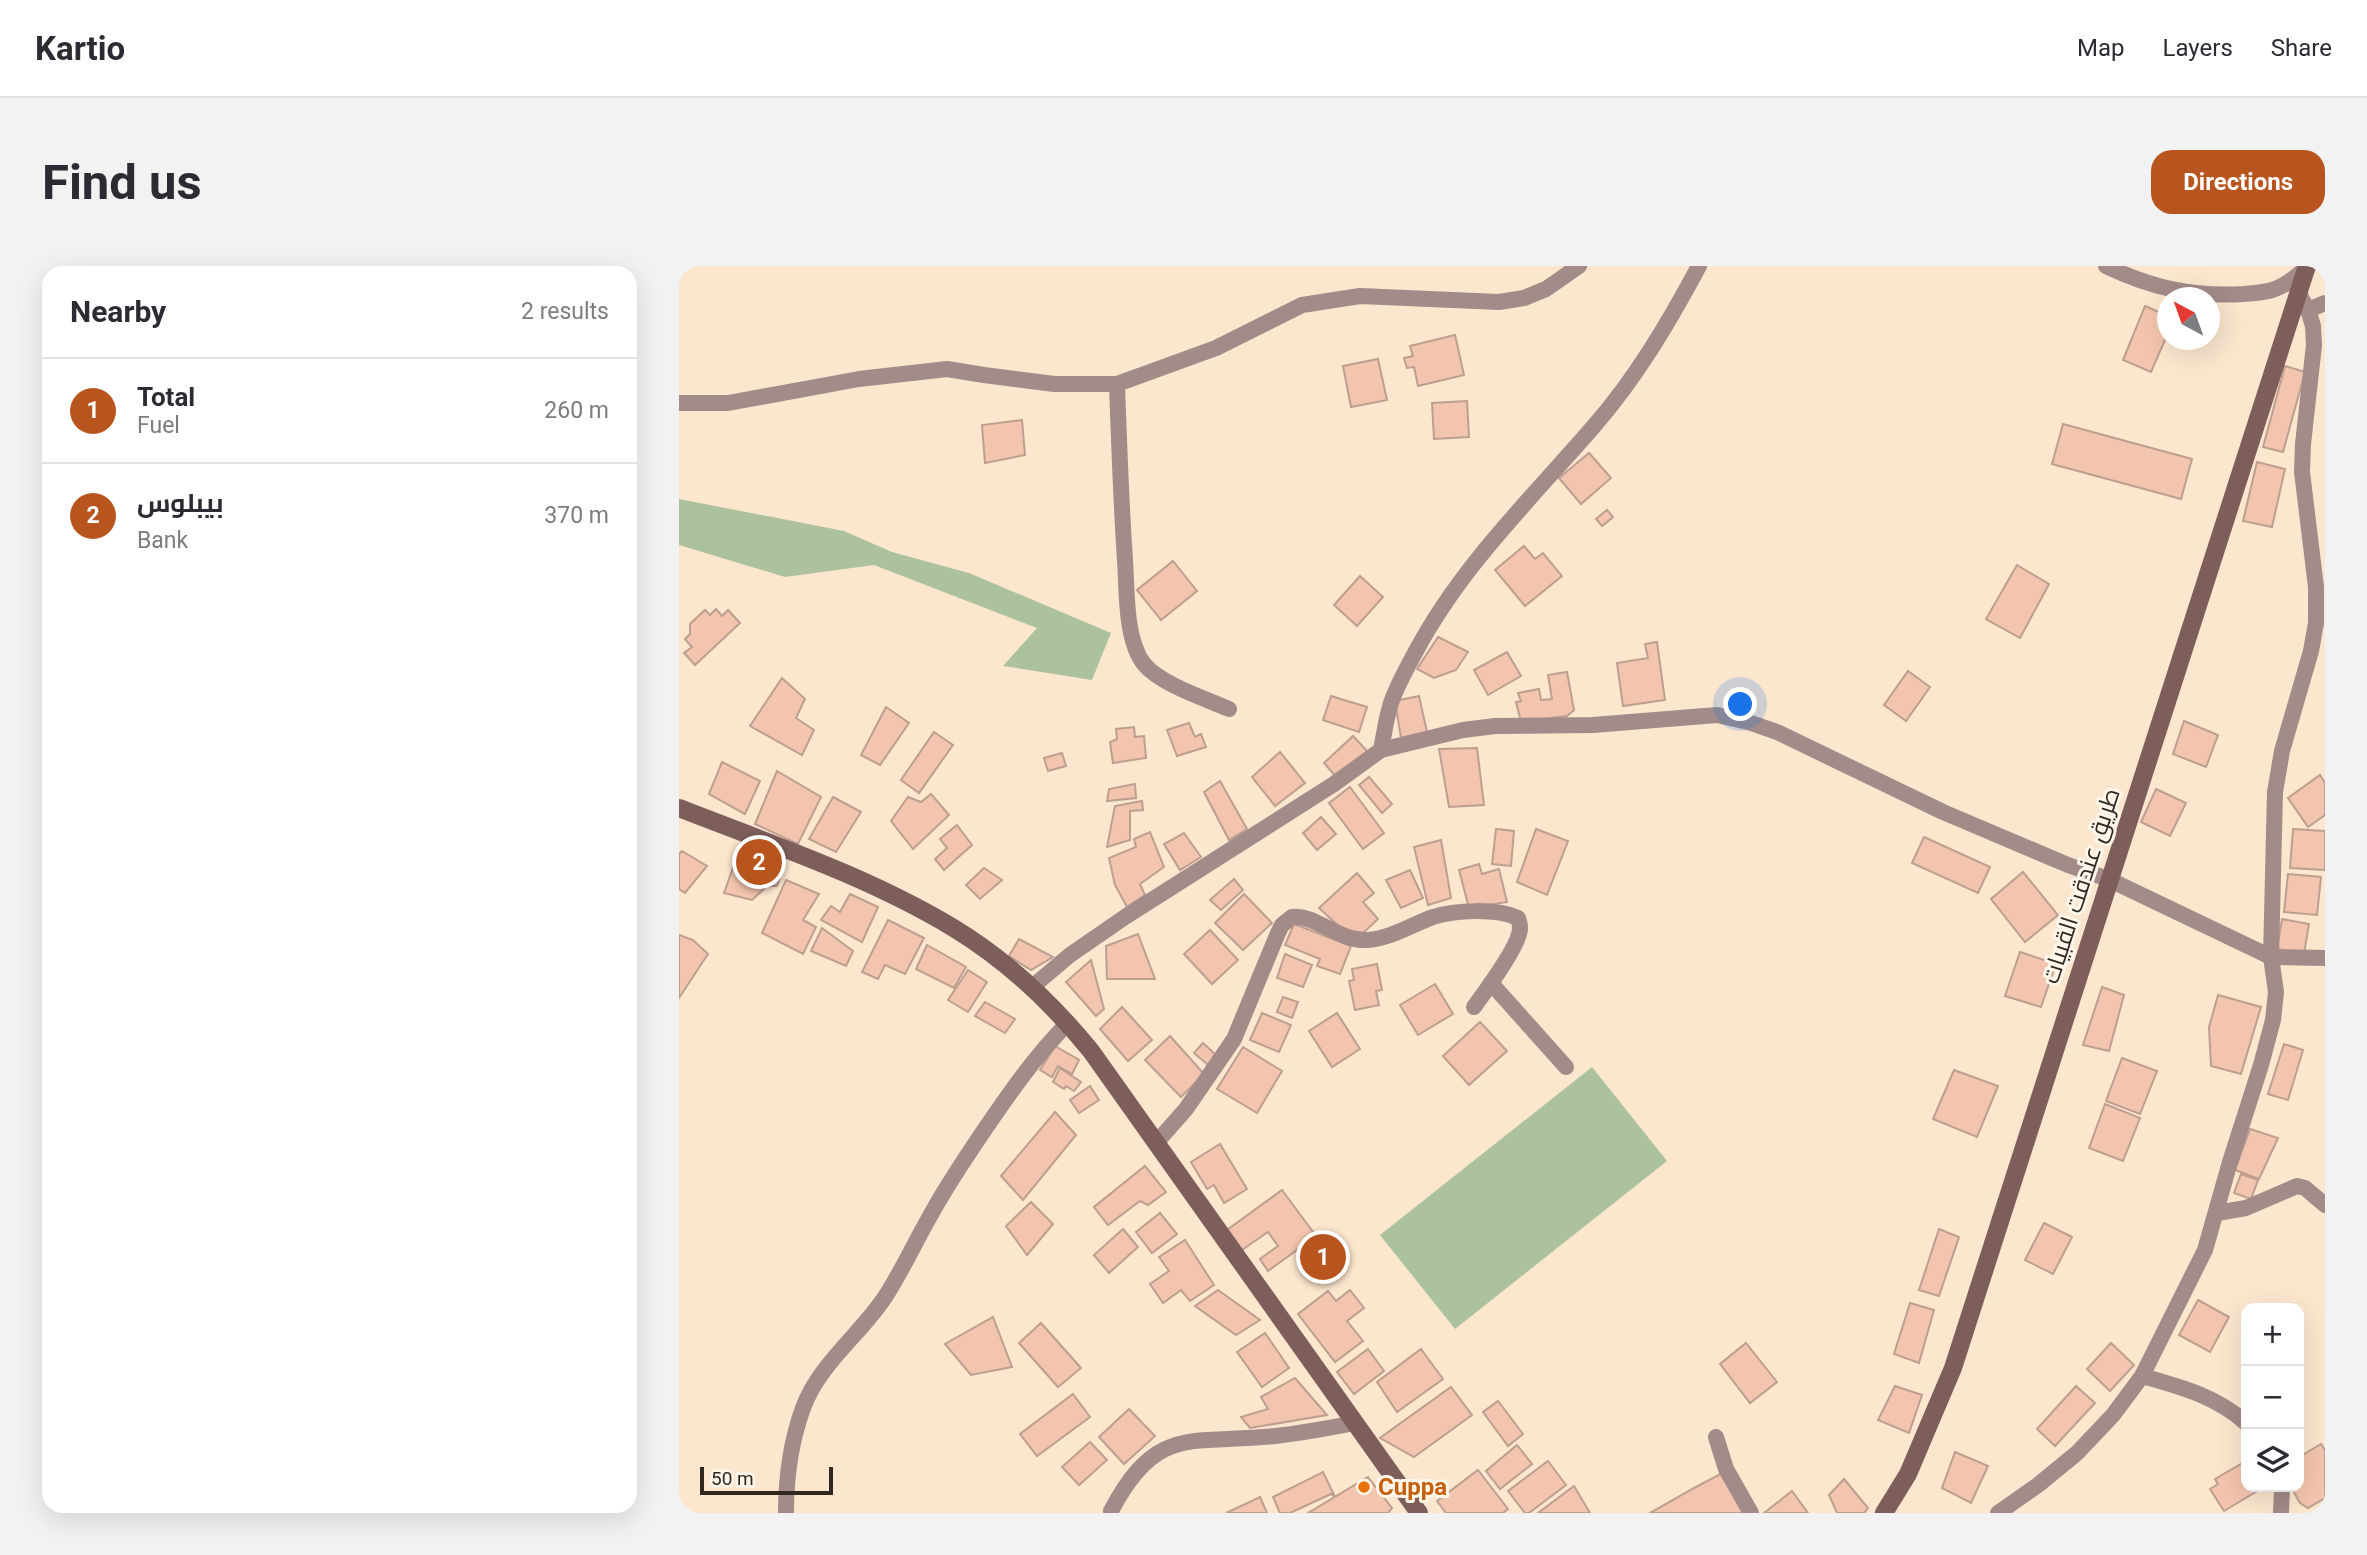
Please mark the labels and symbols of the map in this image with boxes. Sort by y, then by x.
north arrow [2157,287,2220,350]
your location [1723,687,1757,721]
street label: طريق عندقت القبيات [2036,785,2127,987]
pin: 2 [736,836,782,888]
pin: 1 [1300,1231,1346,1283]
scale bar [700,1464,833,1496]
place label: Cuppa [1378,1473,1447,1501]
marker: Cuppa [1356,1479,1372,1495]

